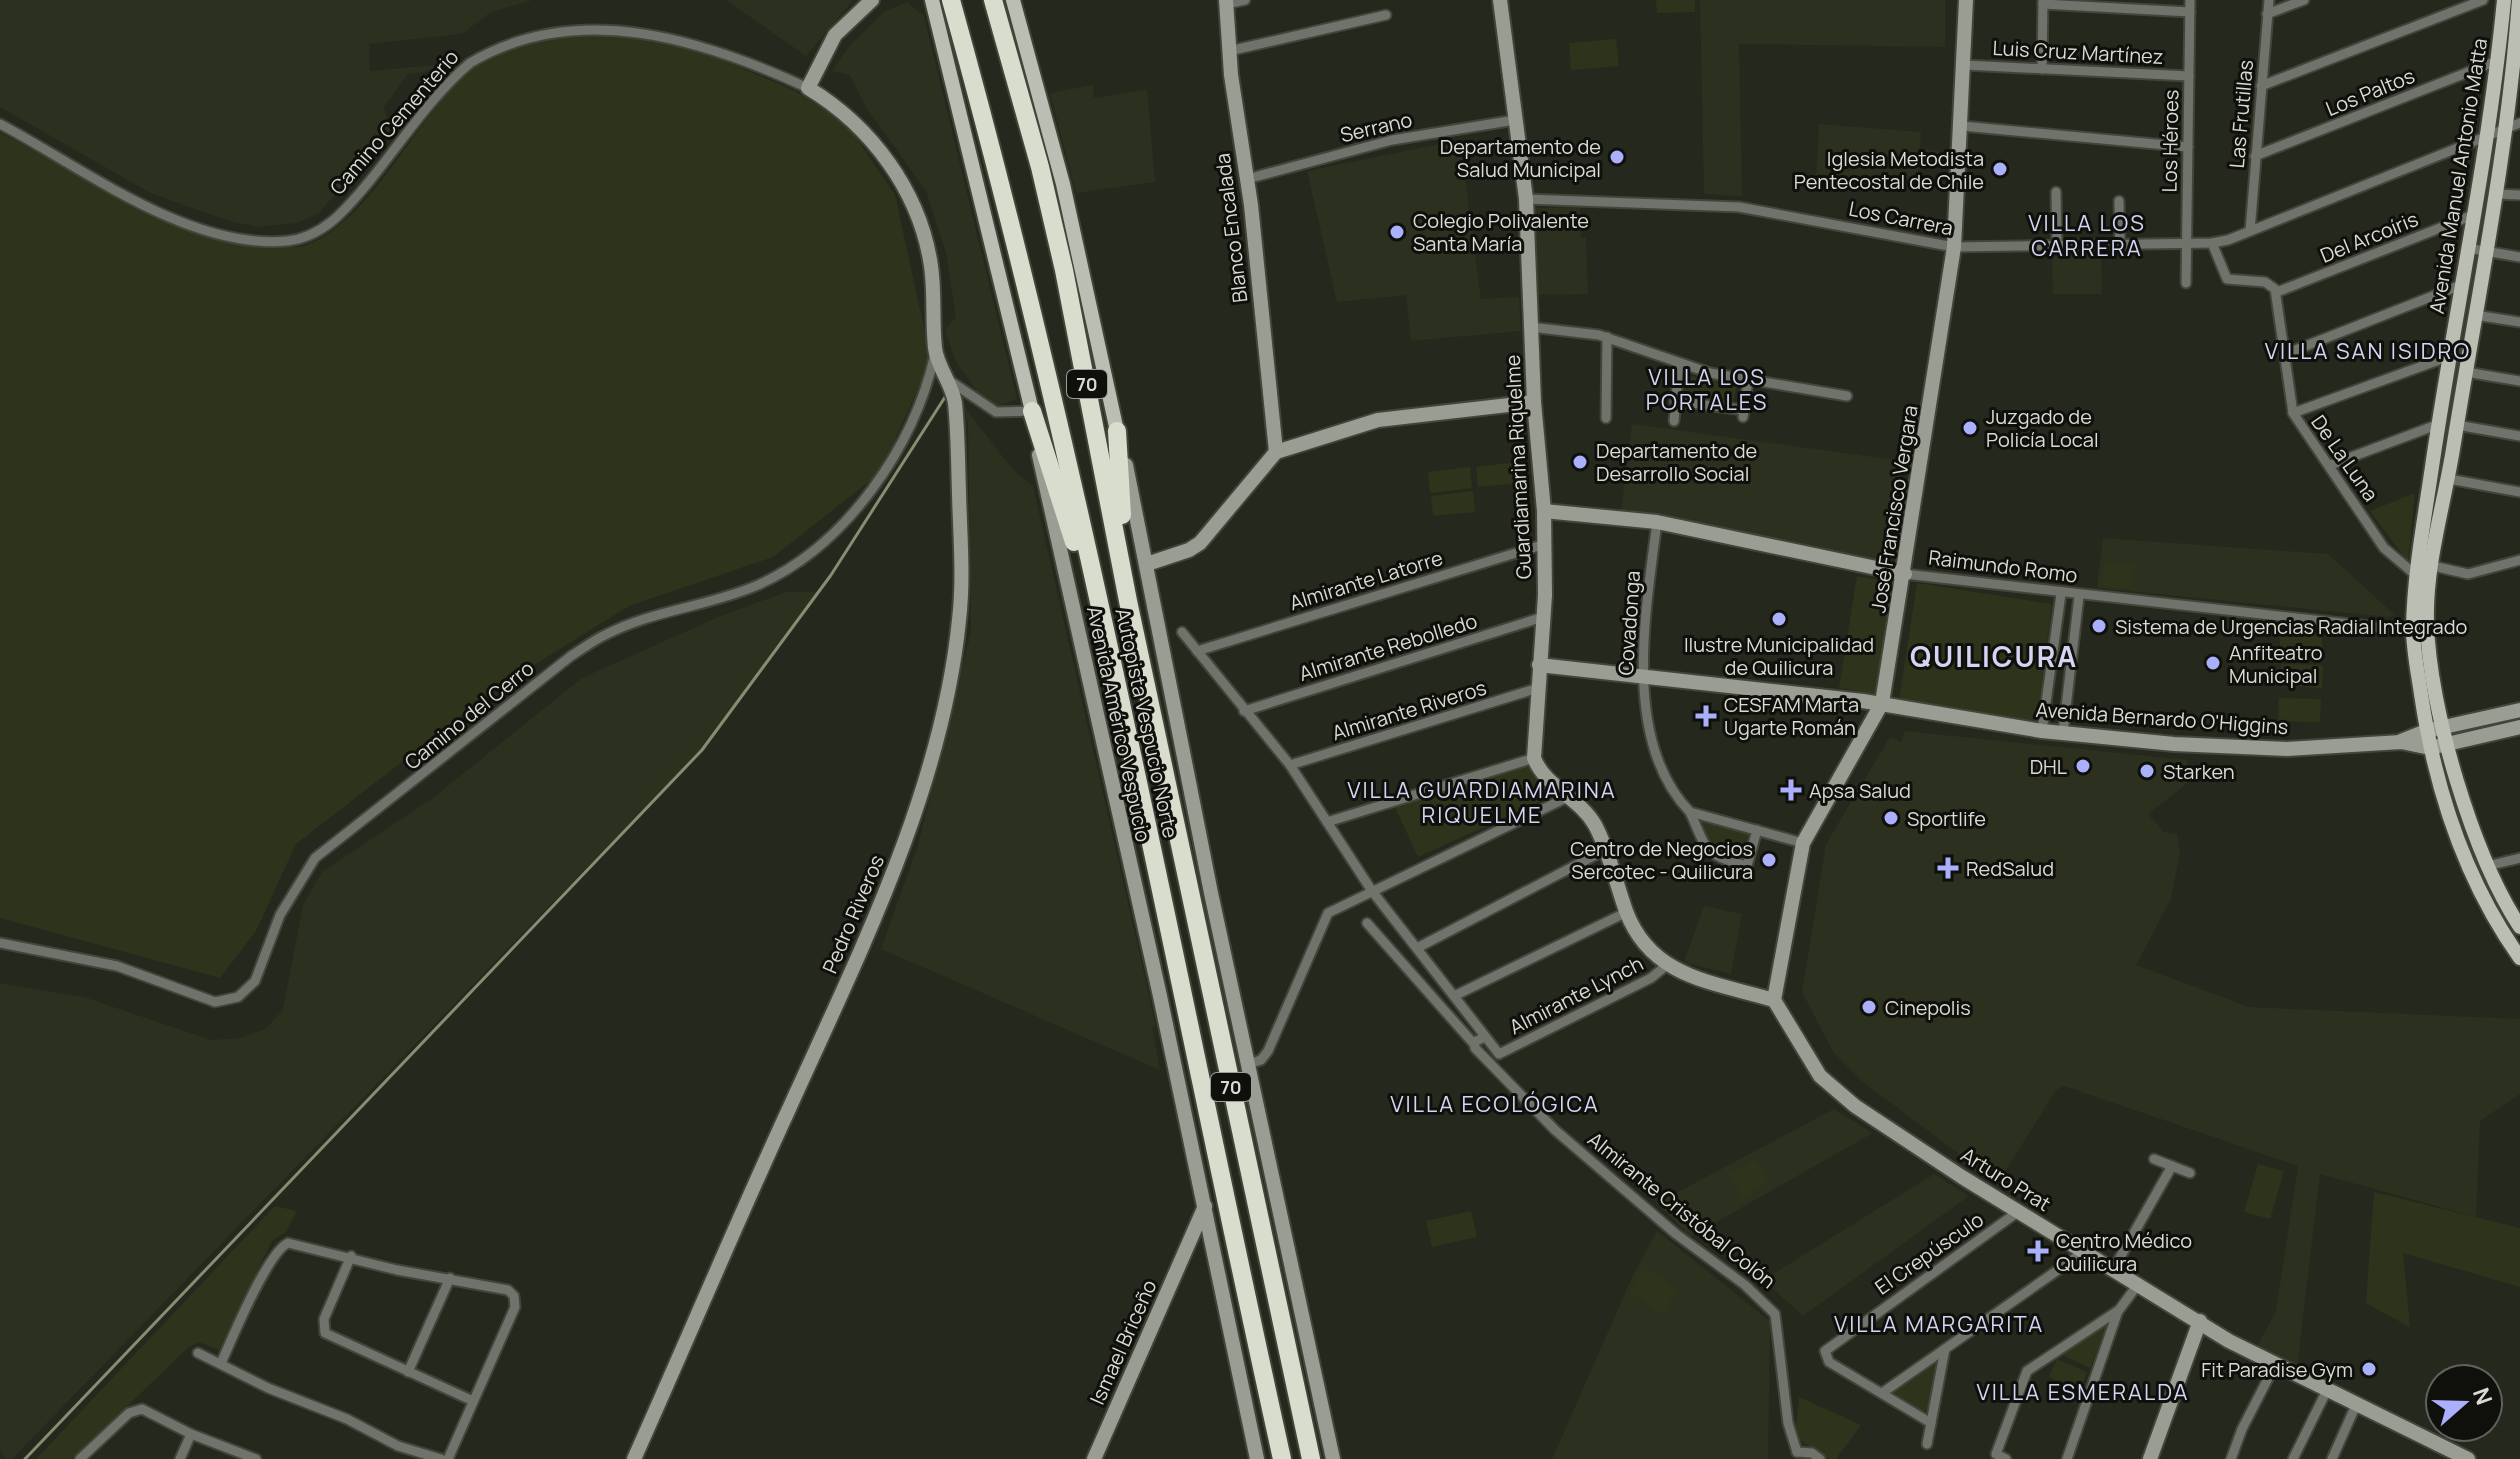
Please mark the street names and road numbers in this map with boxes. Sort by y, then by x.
street label: Luis Cruz Martínez [1992,34,2164,70]
street label: Avenida Manuel Antonio Matta [2423,36,2493,316]
street label: Camino Cementerio [324,44,465,200]
street label: Las Frutillas [2223,59,2259,169]
street label: Los Paltos [2322,62,2418,122]
street label: Los Héroes [2156,89,2184,193]
street label: Serrano [1337,106,1415,148]
street label: Blanco Encalada [1208,152,1254,304]
street label: Los Carrera [1847,195,1955,241]
street label: Del Arcoíris [2316,205,2422,269]
street label: Guardiamarina Riquelme [1499,354,1537,580]
road number: 70 [1067,370,1107,398]
street label: José Francisco Vergara [1864,403,1924,615]
street label: De La Luna [2305,409,2385,507]
street label: Raimundo Romo [1927,543,2079,589]
street label: Almirante Latorre [1286,544,1446,616]
street label: Covadonga [1612,570,1646,676]
street label: Avenida Américo Vespucio [1081,604,1157,845]
street label: Autopista Vespucio Norte [1109,606,1185,840]
street label: Almirante Rebolledo [1296,607,1480,687]
street label: Camino del Cerro [399,654,539,776]
street label: Almirante Riveros [1329,674,1489,746]
street label: Avenida Bernardo O'Higgins [2035,696,2289,740]
street label: Pedro Riveros [816,851,890,977]
street label: Almirante Lynch [1505,950,1647,1040]
road number: 70 [1211,1073,1251,1101]
street label: Almirante Cristóbal Colón [1582,1126,1782,1294]
street label: Arturo Prat [1956,1141,2056,1217]
street label: El Crepúsculo [1869,1206,1989,1300]
street label: Ismael Briceño [1083,1275,1163,1409]

